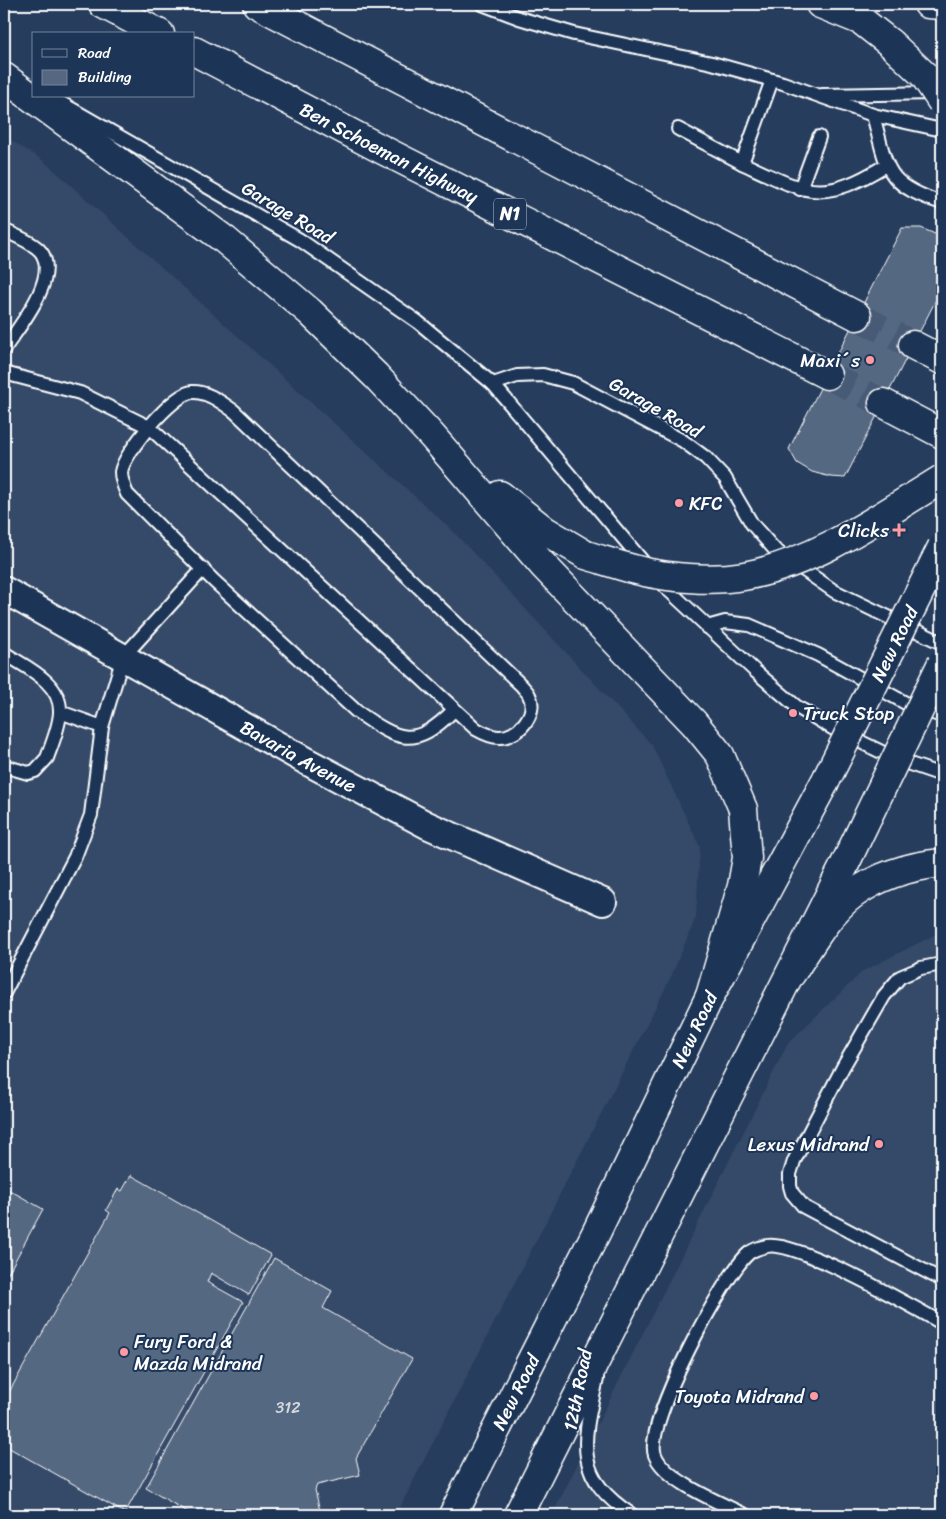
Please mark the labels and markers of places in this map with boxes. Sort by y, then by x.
place label: Maxi´s [800,344,860,377]
marker: Maxi´s [864,354,876,366]
place label: KFC [689,487,723,520]
marker: KFC [673,497,685,509]
place label: Clicks [838,514,889,547]
marker: Clicks [893,524,905,536]
place label: Truck Stop [803,697,894,730]
marker: Truck Stop [787,707,799,719]
place label: Lexus Midrand [748,1128,871,1161]
marker: Lexus Midrand [873,1138,885,1150]
place label: Fury Ford & Mazda Midrand [134,1325,264,1380]
marker: Fury Ford & Mazda Midrand [118,1346,130,1358]
place label: Toyota Midrand [675,1380,806,1413]
marker: Toyota Midrand [808,1390,820,1402]

